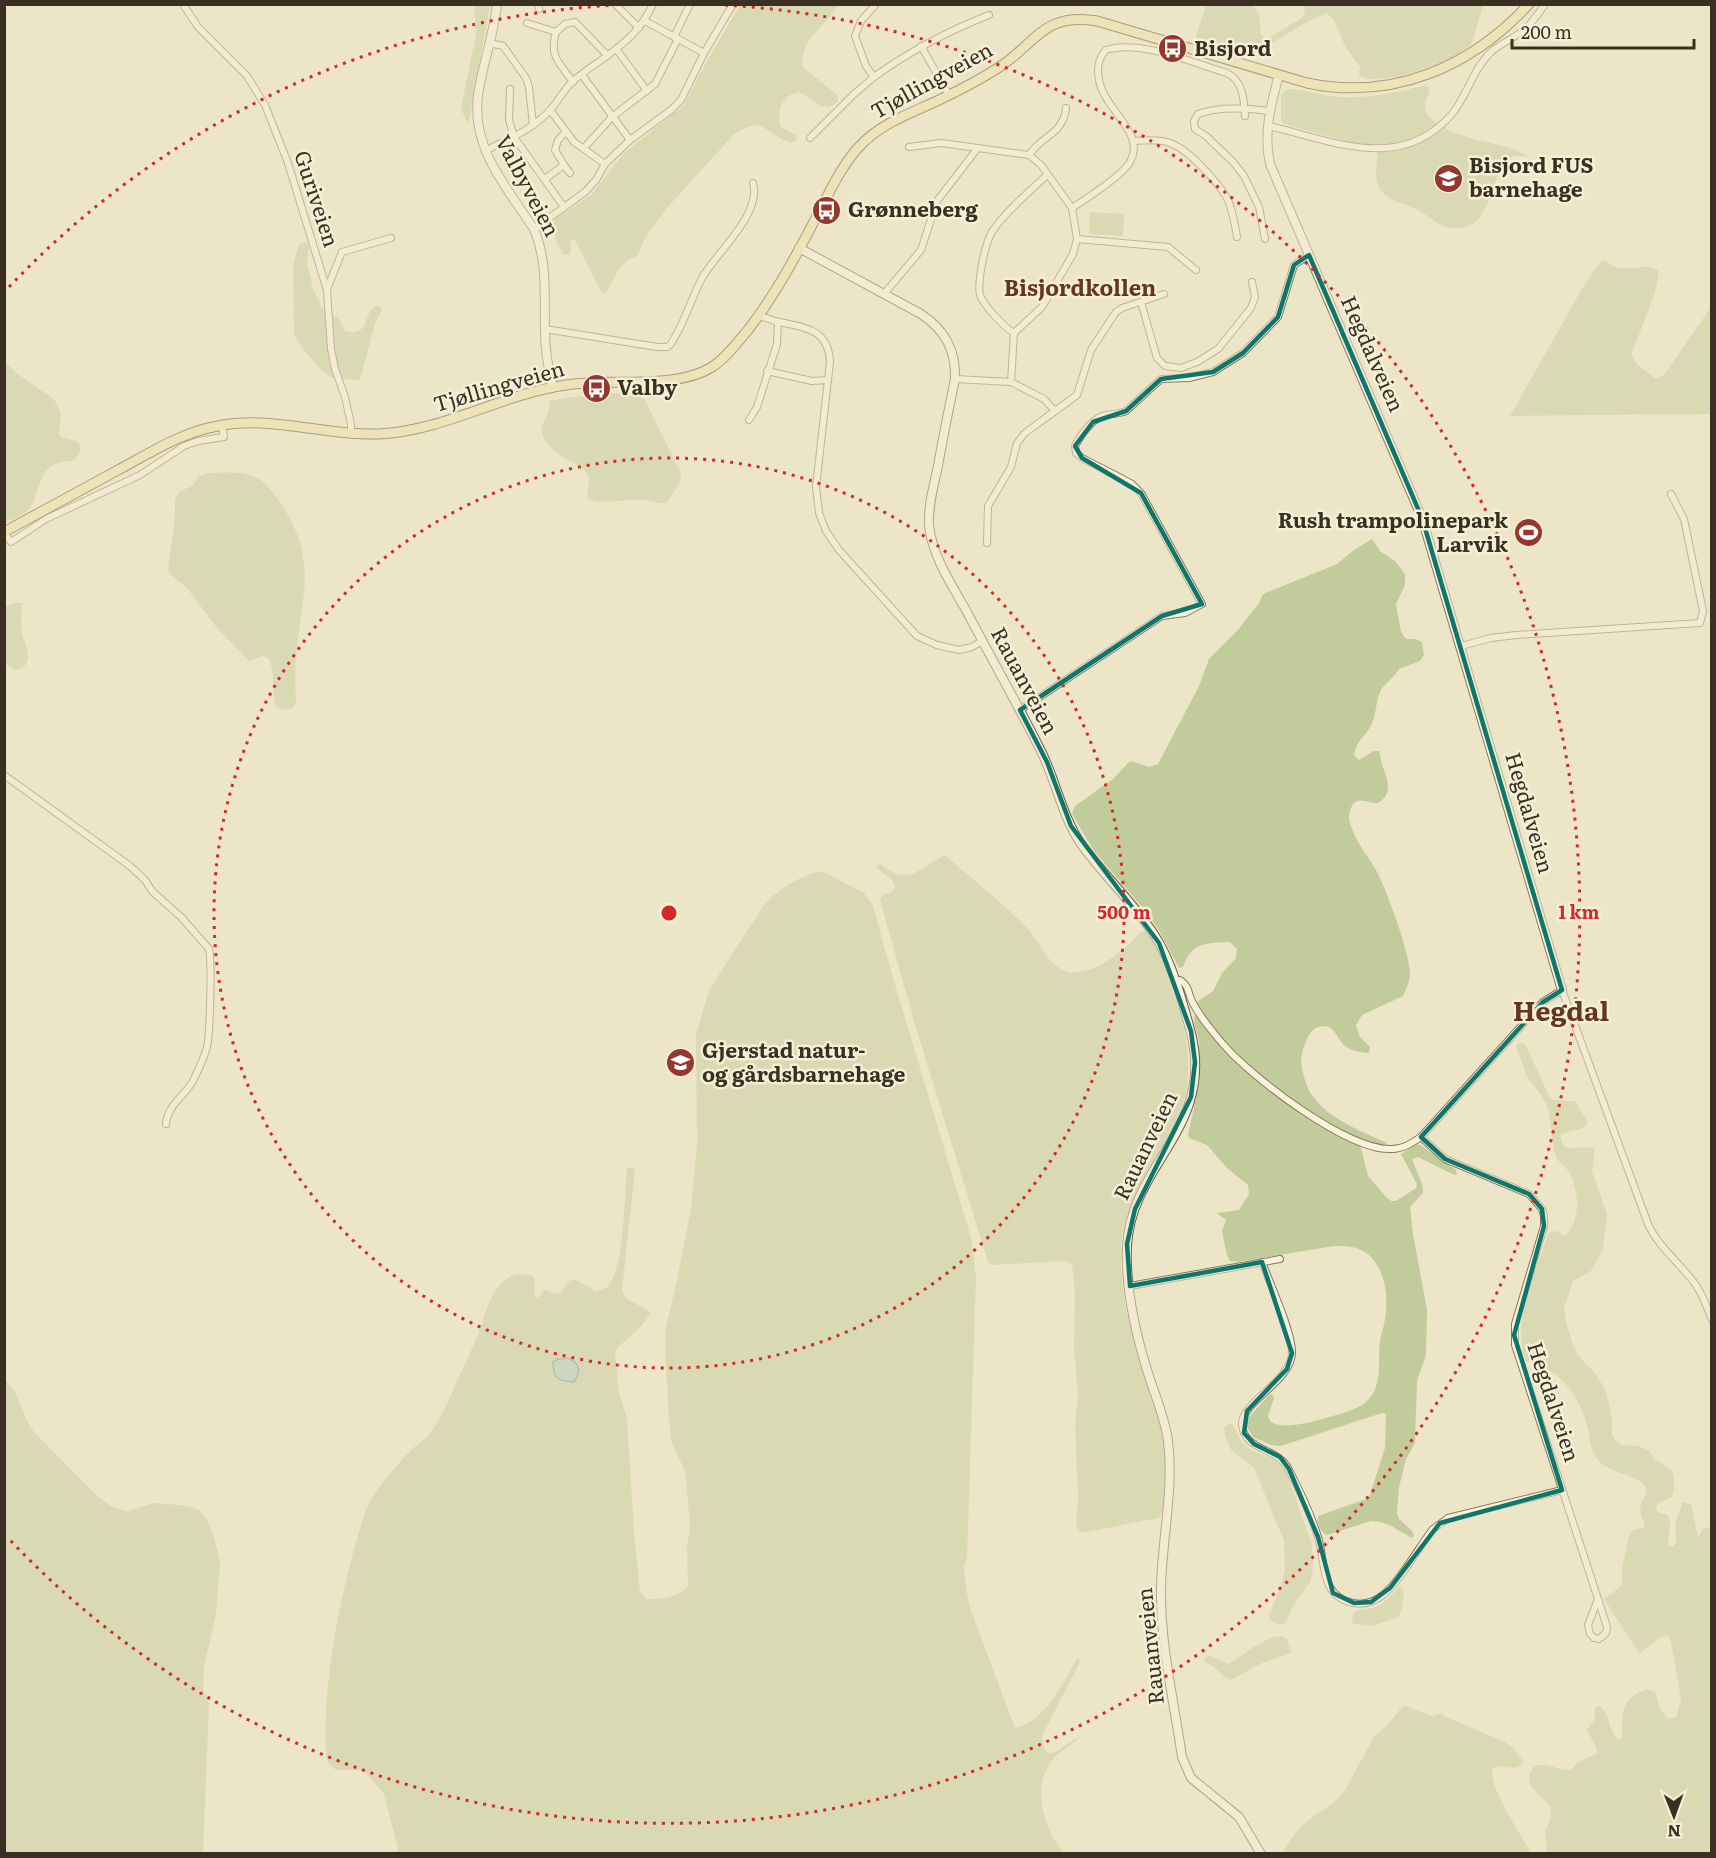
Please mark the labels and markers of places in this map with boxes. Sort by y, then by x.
place label: Bisjord [1194,31,1272,62]
bus stop icon: Bisjord [1157,33,1189,65]
place label: Bisjord FUS barnehage [1469,148,1593,203]
school or university icon: Bisjord FUS barnehage [1432,162,1464,194]
place label: Grønneberg [848,192,978,223]
bus stop icon: Grønneberg [811,194,843,226]
place label: Valby [617,370,677,401]
bus stop icon: Valby [580,372,612,404]
place label: Rush trampolinepark Larvik [1278,503,1509,558]
sports icon: Rush trampolinepark Larvik [1513,517,1545,549]
centre of rings [659,903,679,923]
place label: Gjerstad natur- og gårdsbarnehage [702,1033,906,1088]
school or university icon: Gjerstad natur- og gårdsbarnehage [665,1047,697,1079]

